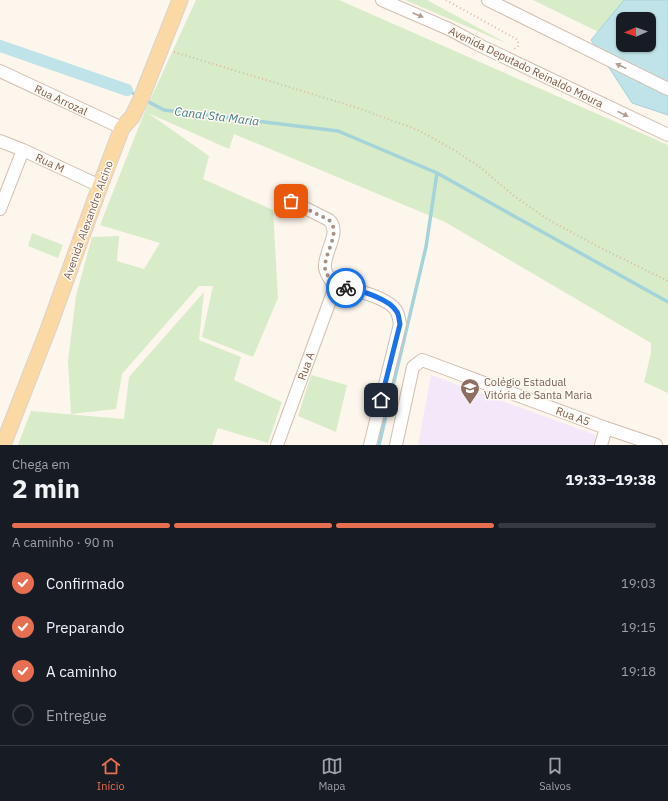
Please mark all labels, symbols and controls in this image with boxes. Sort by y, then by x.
north arrow [616,12,656,52]
map controls [616,12,656,52]
one-way arrow [412,13,424,19]
street label: Avenida Deputado Reinaldo Moura [446,23,606,111]
one-way arrow [615,63,626,69]
street label: Rua Arrozal [32,82,90,118]
water label: Canal Sta Maria [174,103,260,129]
one-way arrow [618,111,629,117]
street label: Rua M [33,150,67,176]
street label: Avenida Alexandre Alcino [60,159,116,281]
pin [274,184,308,218]
icon: bag [280,190,302,212]
courier [326,268,366,308]
icon: bike [335,277,357,299]
street label: Rua A [294,350,318,382]
place label: Colégio Estadual Vitória de Santa Maria [484,375,592,402]
school or university icon: Colégio Estadual Vitória de Santa Maria [459,377,481,405]
pin [364,383,398,417]
icon: home [370,389,392,411]
street label: Rua A5 [554,403,592,429]
text: Chega em [12,456,70,473]
text: 19:33–19:38 [565,470,656,489]
text: 2 min [12,471,80,505]
text: A caminho · 90 m [12,534,114,551]
icon: check [12,572,34,594]
text: Confirmado [46,574,124,593]
text: 19:03 [621,575,656,592]
icon: check [12,616,34,638]
text: Preparando [46,618,124,637]
text: 19:15 [621,619,656,636]
icon: check [12,660,34,682]
text: A caminho [46,662,117,681]
text: 19:18 [621,663,656,680]
text: Entregue [46,706,107,725]
tab: Início [97,755,125,793]
tab: Mapa [318,755,345,793]
tab: Salvos [539,755,571,793]

